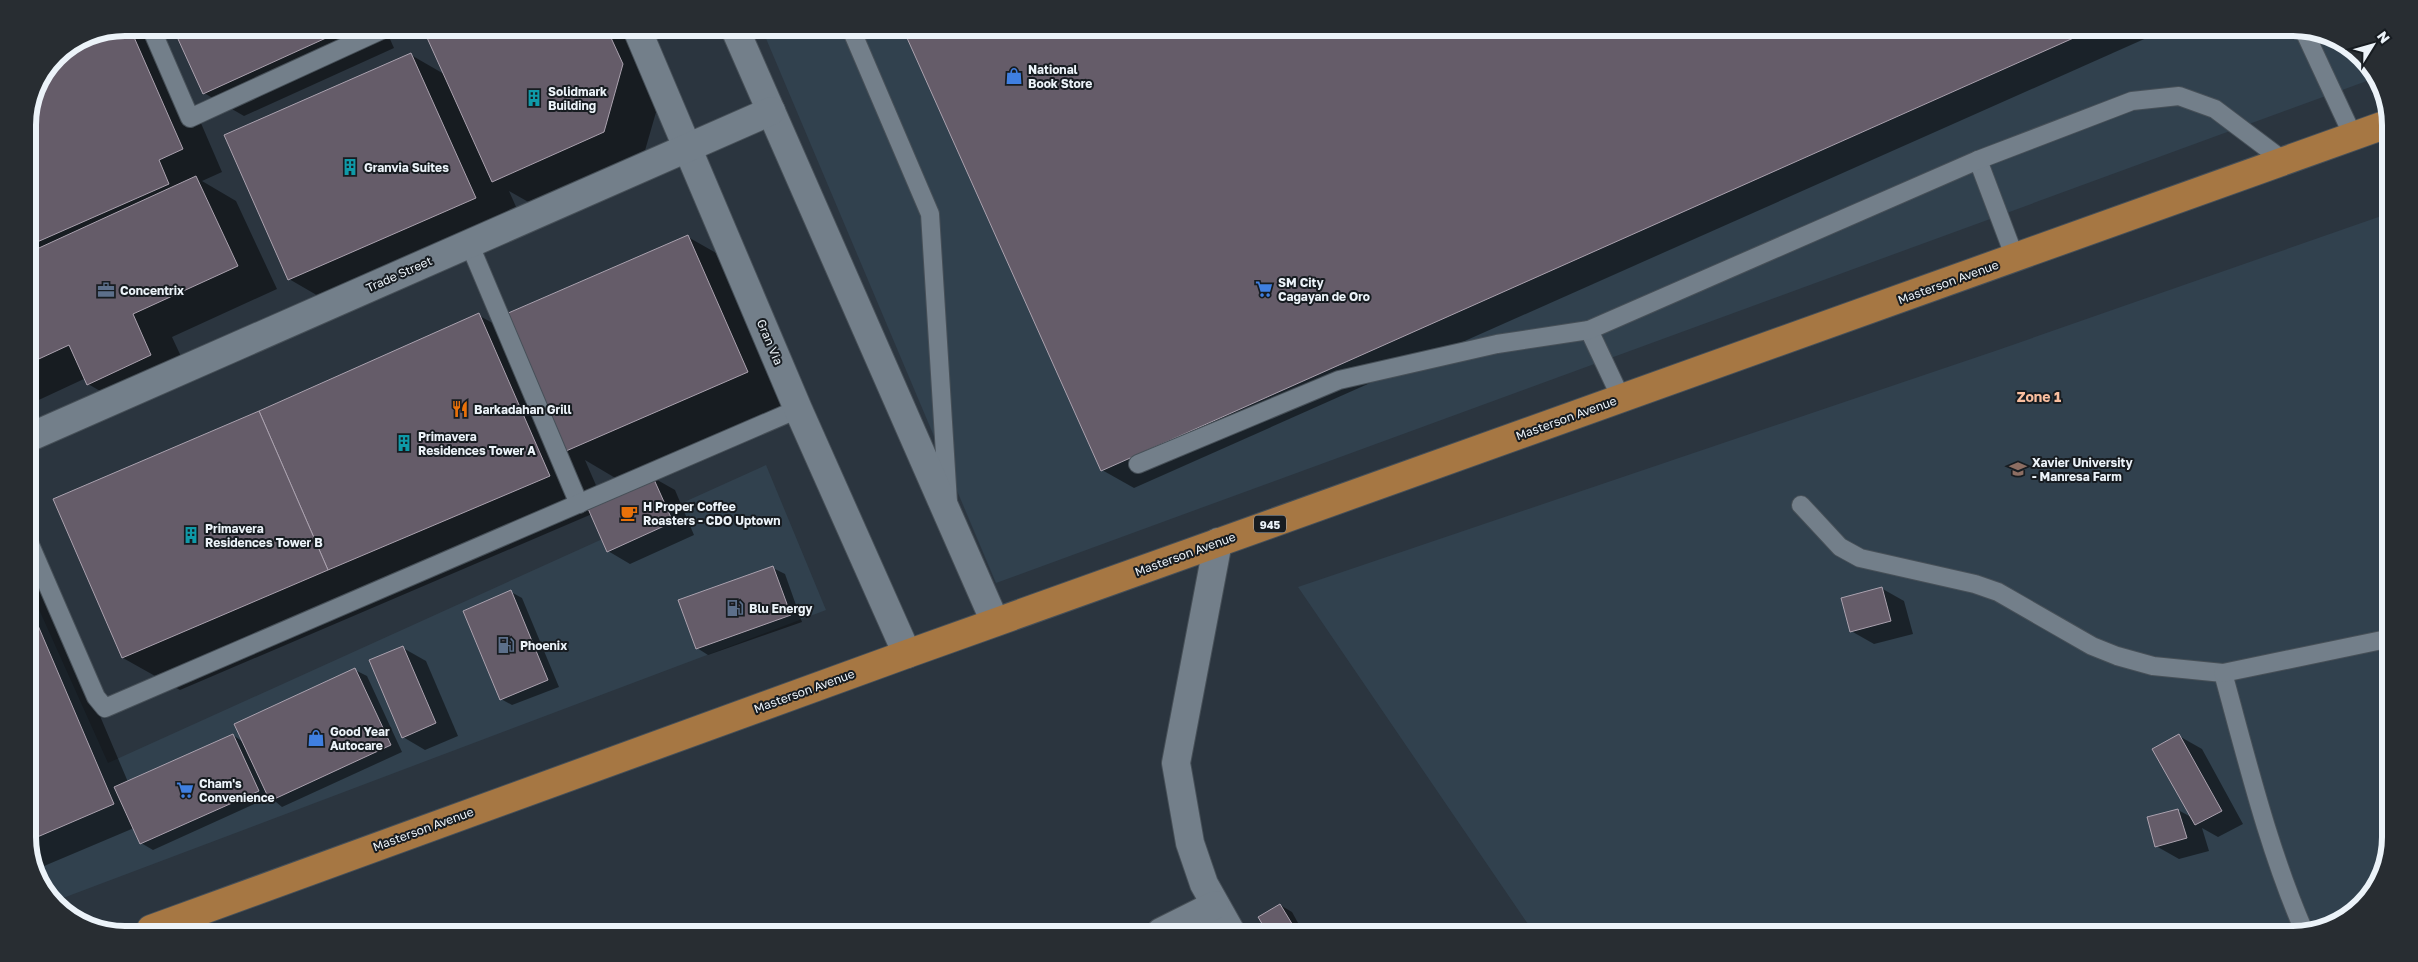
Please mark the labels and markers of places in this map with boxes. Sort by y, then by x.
place label: National Book Store [1028,62,1092,91]
shop icon: National Book Store [1004,66,1024,86]
place label: Solidmark Building [548,84,607,113]
building icon: Solidmark Building [524,88,544,108]
building icon: Granvia Suites [340,157,360,177]
place label: Granvia Suites [364,160,449,175]
place label: SM City Cagayan de Oro [1278,275,1370,304]
supermarket icon: SM City Cagayan de Oro [1254,279,1274,299]
office icon: Concentrix [96,280,116,300]
place label: Concentrix [120,283,184,298]
restaurant icon: Barkadahan Grill [450,399,470,419]
place label: Barkadahan Grill [474,402,572,417]
place label: Primavera Residences Tower A [418,429,536,458]
building icon: Primavera Residences Tower A [394,433,414,453]
place label: Xavier University - Manresa Farm [2032,455,2133,484]
school or university icon: Xavier University - Manresa Farm [2008,459,2028,479]
place label: H Proper Coffee Roasters - CDO Uptown [643,499,780,528]
cafe icon: H Proper Coffee Roasters - CDO Uptown [619,503,639,523]
place label: Primavera Residences Tower B [205,521,323,550]
building icon: Primavera Residences Tower B [181,525,201,545]
fuel station icon: Blu Energy [725,598,745,618]
place label: Blu Energy [749,601,813,616]
fuel station icon: Phoenix [496,635,516,655]
place label: Phoenix [520,638,567,653]
place label: Good Year Autocare [330,724,390,753]
shop icon: Good Year Autocare [306,728,326,748]
place label: Cham's Convenience [199,776,275,805]
supermarket icon: Cham's Convenience [175,780,195,800]

